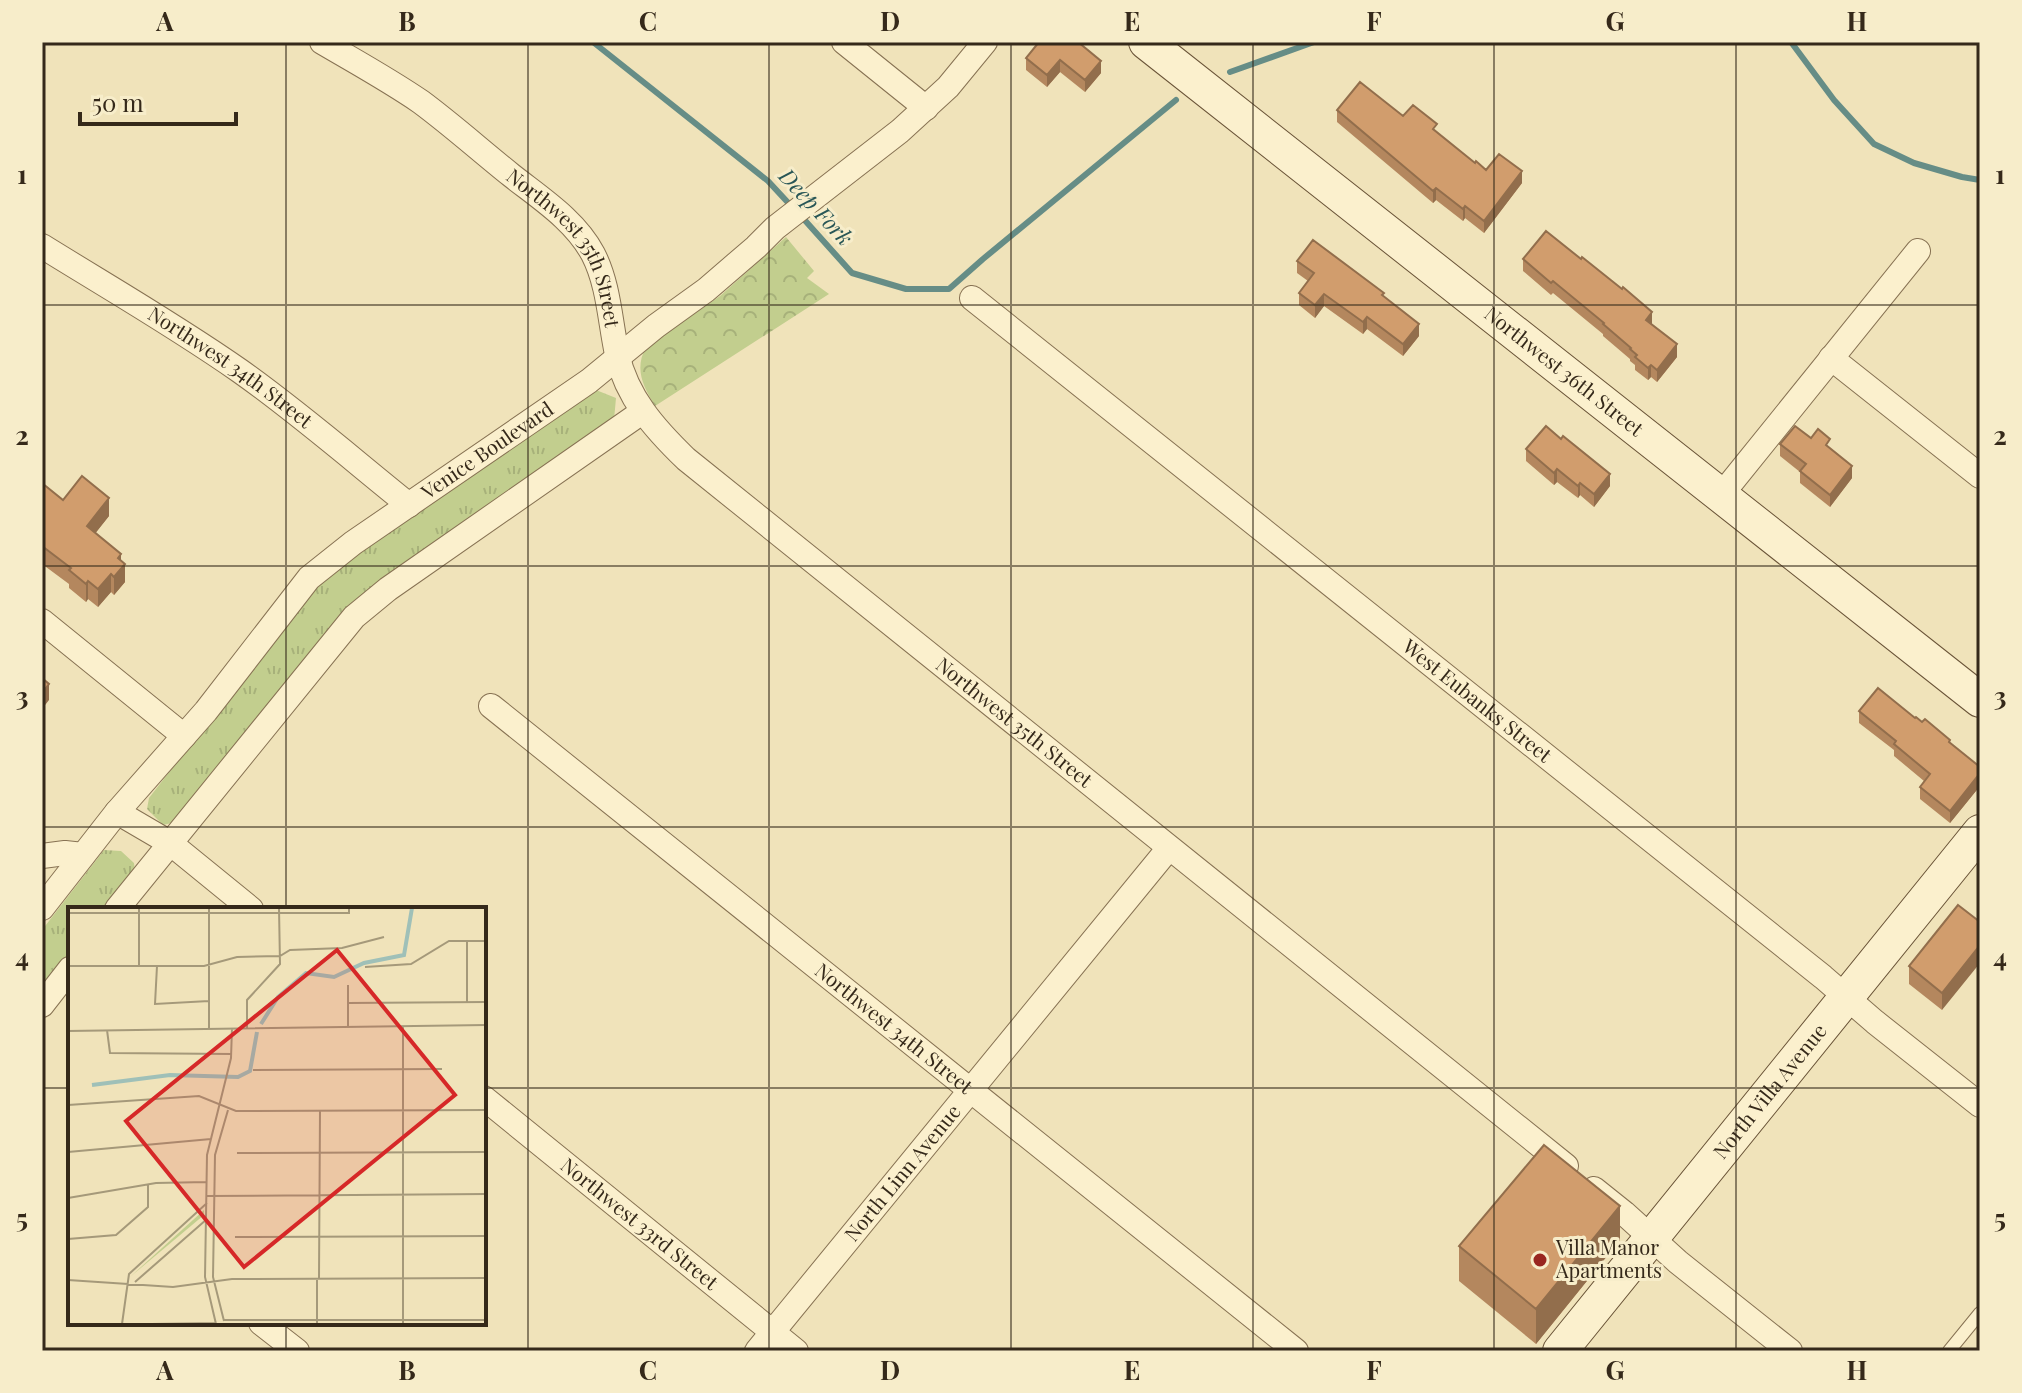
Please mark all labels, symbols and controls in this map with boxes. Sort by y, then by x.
text: A [155,3,174,38]
text: B [398,3,416,38]
text: C [639,3,657,38]
text: D [880,3,900,38]
text: E [1124,3,1140,38]
text: F [1366,3,1382,38]
text: G [1605,3,1625,38]
text: H [1847,3,1867,38]
scale bar [80,76,236,126]
text: 50 m [92,86,144,118]
text: 1 [17,156,27,191]
text: 1 [1995,156,2005,191]
water label: Deep Fork [773,160,860,251]
street label: Northwest 35th Street [502,162,627,330]
street label: Northwest 34th Street [144,299,320,434]
street label: Northwest 36th Street [1480,299,1650,442]
street label: Venice Boulevard [414,394,558,505]
text: 2 [15,417,29,452]
text: 2 [1993,417,2007,452]
street label: West Eubanks Street [1397,631,1559,768]
street label: Northwest 35th Street [931,650,1099,793]
text: 3 [16,678,28,713]
text: 3 [1994,678,2006,713]
inset map [68,907,486,1325]
text: 4 [15,939,29,974]
text: 4 [1993,939,2007,974]
street label: Northwest 34th Street [810,956,980,1100]
street label: North Villa Avenue [1706,1017,1832,1164]
street label: North Linn Avenue [837,1098,966,1246]
street label: Northwest 33rd Street [556,1151,725,1295]
text: 5 [16,1200,28,1235]
text: 5 [1994,1200,2006,1235]
place label: Villa Manor Apartments [1555,1233,1662,1283]
marker: Villa Manor Apartments [1531,1251,1549,1269]
text: A [155,1352,174,1387]
text: B [398,1352,416,1387]
text: C [639,1352,657,1387]
text: D [880,1352,900,1387]
text: E [1124,1352,1140,1387]
text: F [1366,1352,1382,1387]
text: G [1605,1352,1625,1387]
text: H [1847,1352,1867,1387]

